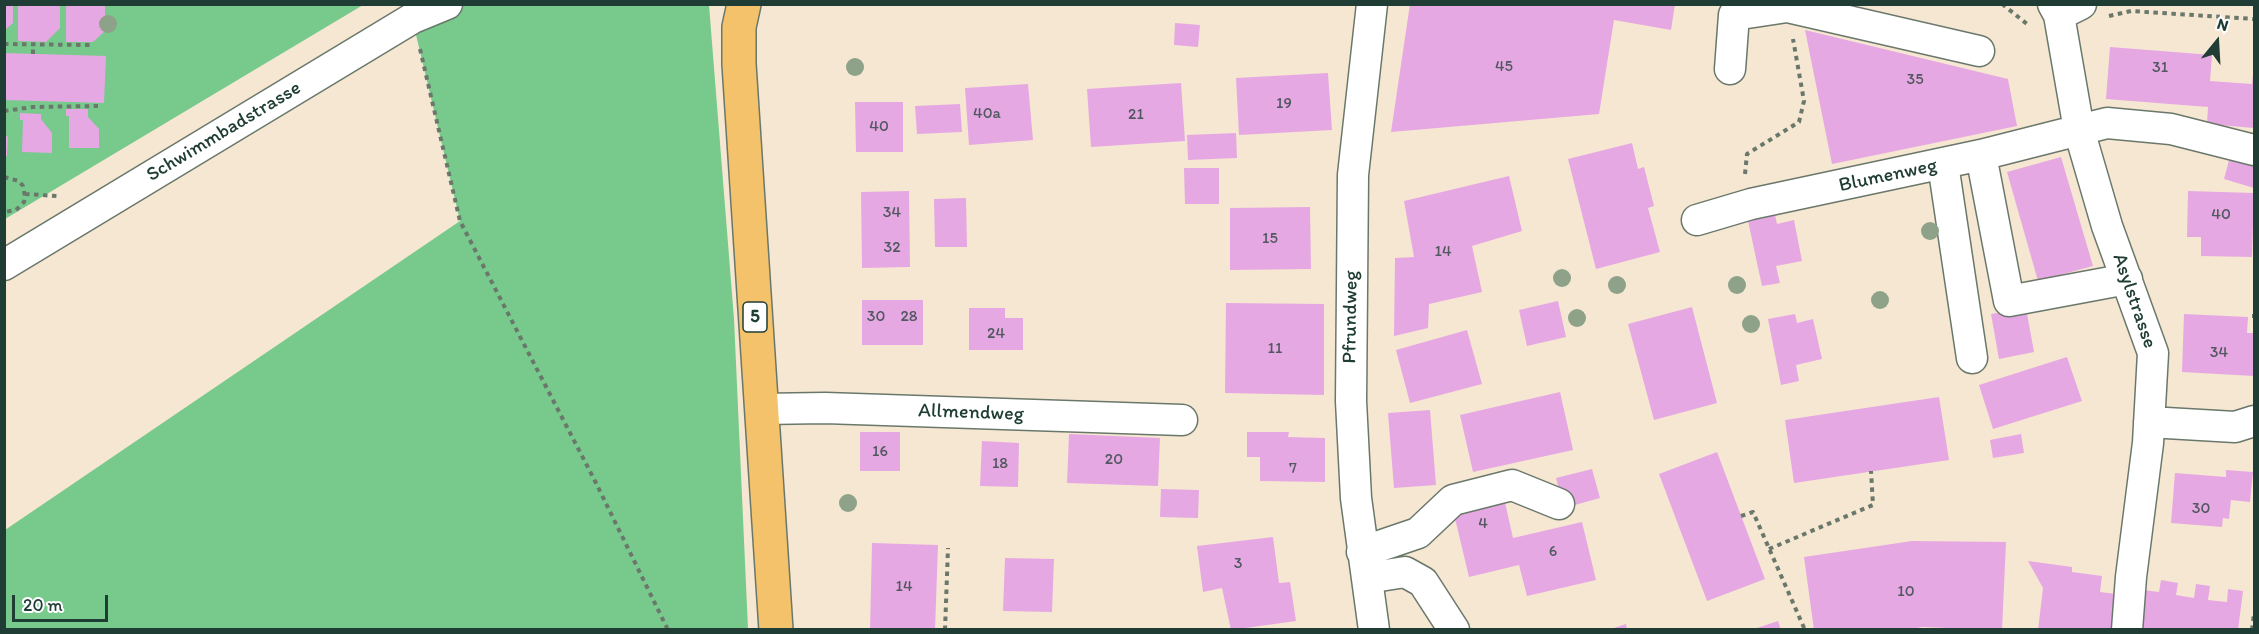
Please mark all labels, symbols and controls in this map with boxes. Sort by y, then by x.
north arrow [2187,12,2247,72]
text: N [2215,14,2231,35]
house number: 45 [1495,57,1513,77]
house number: 31 [2152,58,2168,78]
house number: 35 [1906,70,1924,90]
street label: Schwimmbadstrasse [142,76,306,188]
house number: 19 [1276,94,1292,114]
house number: 40a [973,104,1001,124]
house number: 21 [1128,105,1144,125]
house number: 40 [869,117,889,137]
street label: Blumenweg [1837,154,1939,198]
house number: 34 [883,203,901,223]
house number: 40 [2211,205,2231,225]
house number: 15 [1262,229,1278,249]
house number: 32 [883,238,901,258]
house number: 14 [1434,242,1452,262]
street label: Asylstrasse [2107,250,2161,352]
street label: Pfrundweg [1338,270,1364,364]
road number: 5 [743,302,767,332]
house number: 30 [867,307,885,327]
house number: 28 [900,307,918,327]
house number: 24 [987,324,1005,344]
house number: 11 [1268,339,1282,359]
house number: 34 [2210,343,2228,363]
street label: Allmendweg [918,399,1024,427]
house number: 16 [872,442,888,462]
house number: 20 [1105,450,1123,470]
house number: 18 [992,454,1008,474]
house number: 7 [1289,459,1297,479]
house number: 30 [2192,499,2210,519]
house number: 4 [1478,514,1488,534]
house number: 6 [1549,542,1557,562]
house number: 3 [1234,554,1242,574]
house number: 14 [895,577,913,597]
house number: 10 [1897,582,1915,602]
scale bar [15,583,111,621]
text: 20 m [23,594,63,616]

